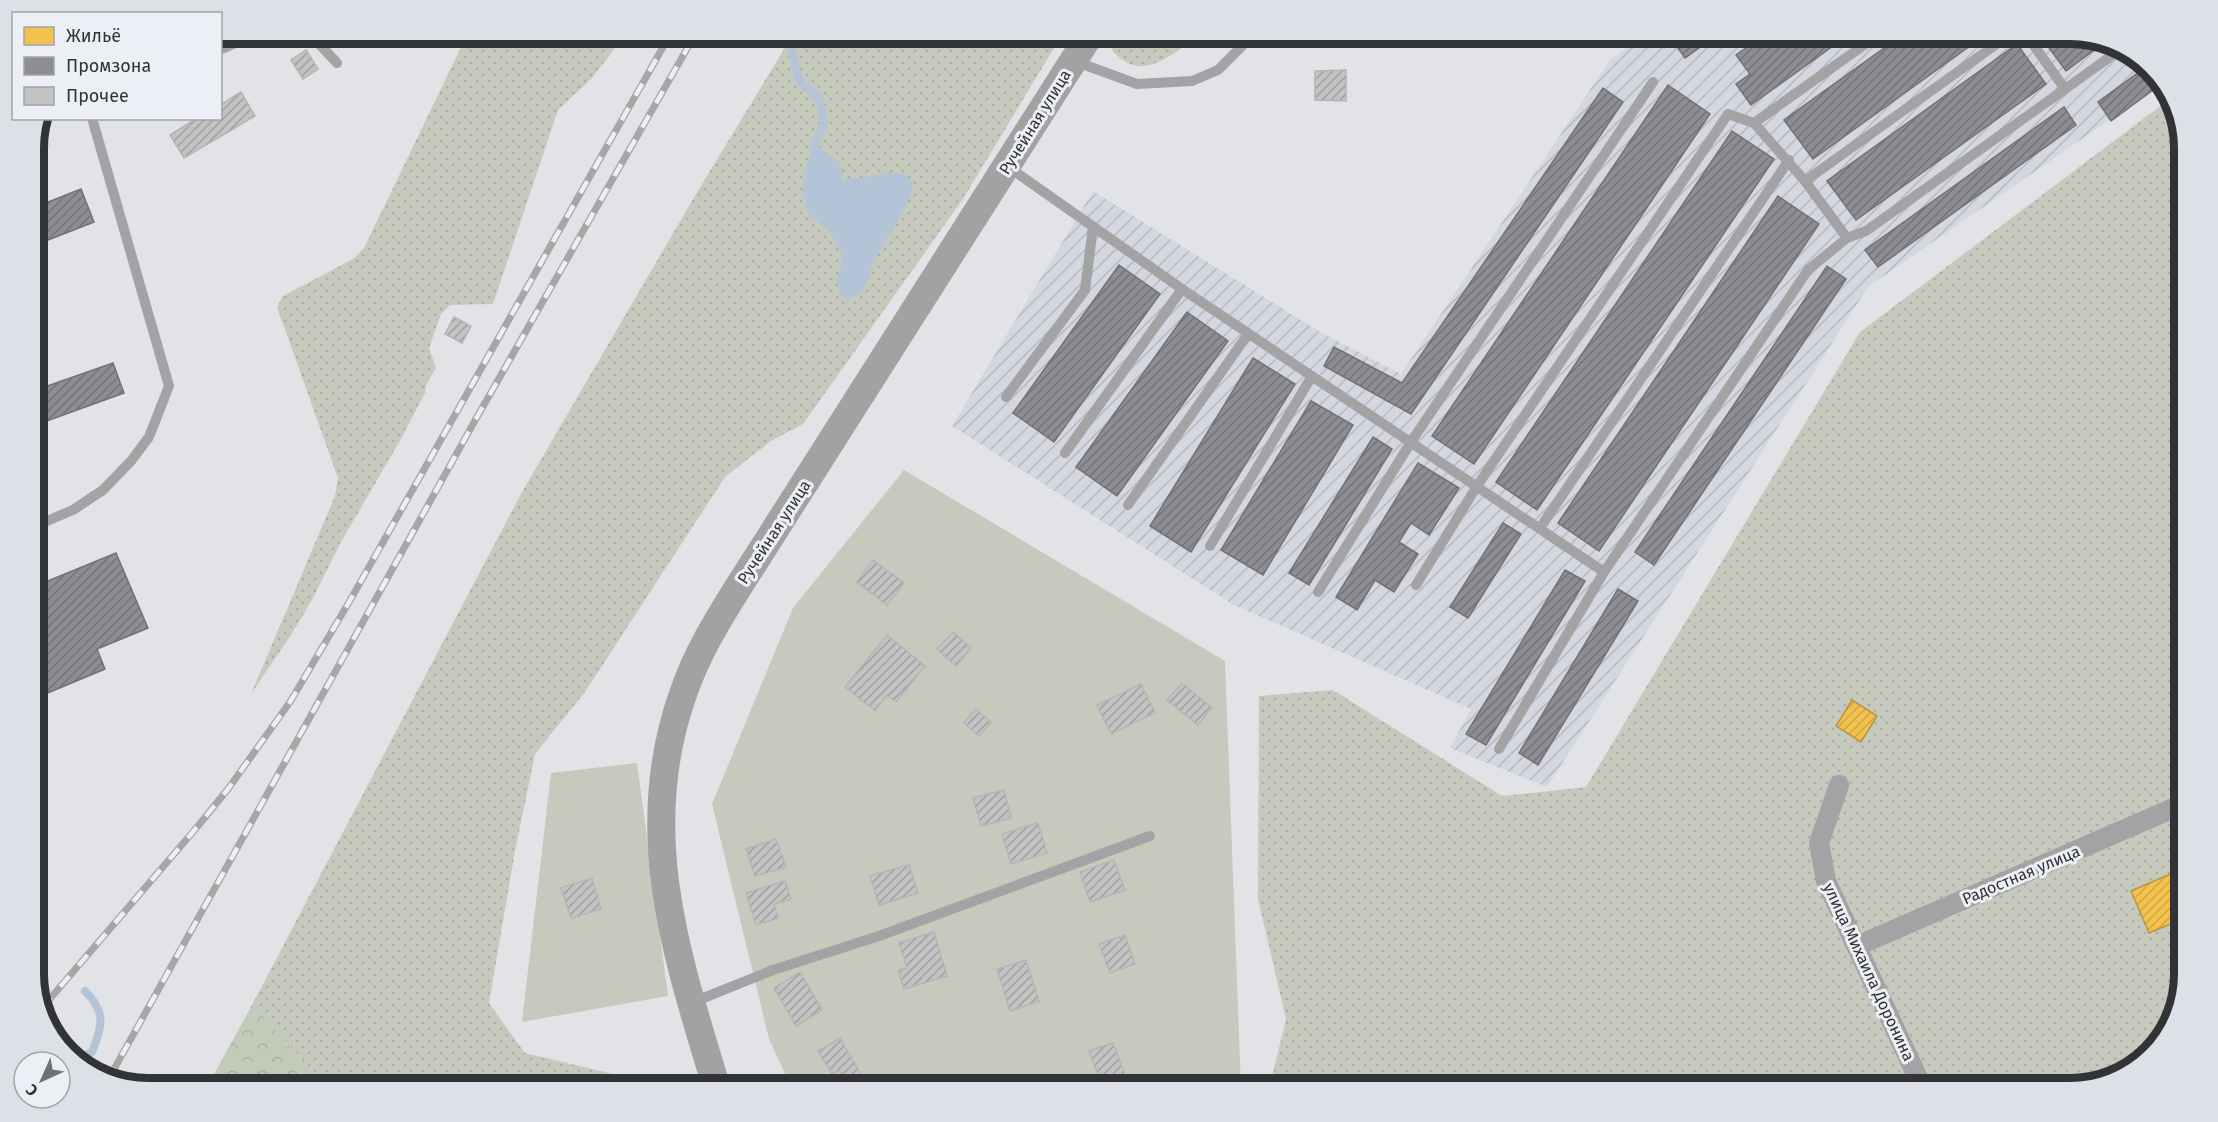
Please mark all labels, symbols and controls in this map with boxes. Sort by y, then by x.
legend [12,12,222,120]
text: Жильё [66,25,121,47]
text: Промзона [66,55,151,77]
street label: Ручейная улица [995,66,1075,178]
text: Прочее [66,85,129,107]
street label: Ручейная улица [733,476,815,588]
street label: Радостная улица [1959,842,2083,908]
street label: улица Михаила Доронина [1819,880,1919,1064]
north arrow [12,1050,72,1110]
text: С [21,1080,42,1100]

